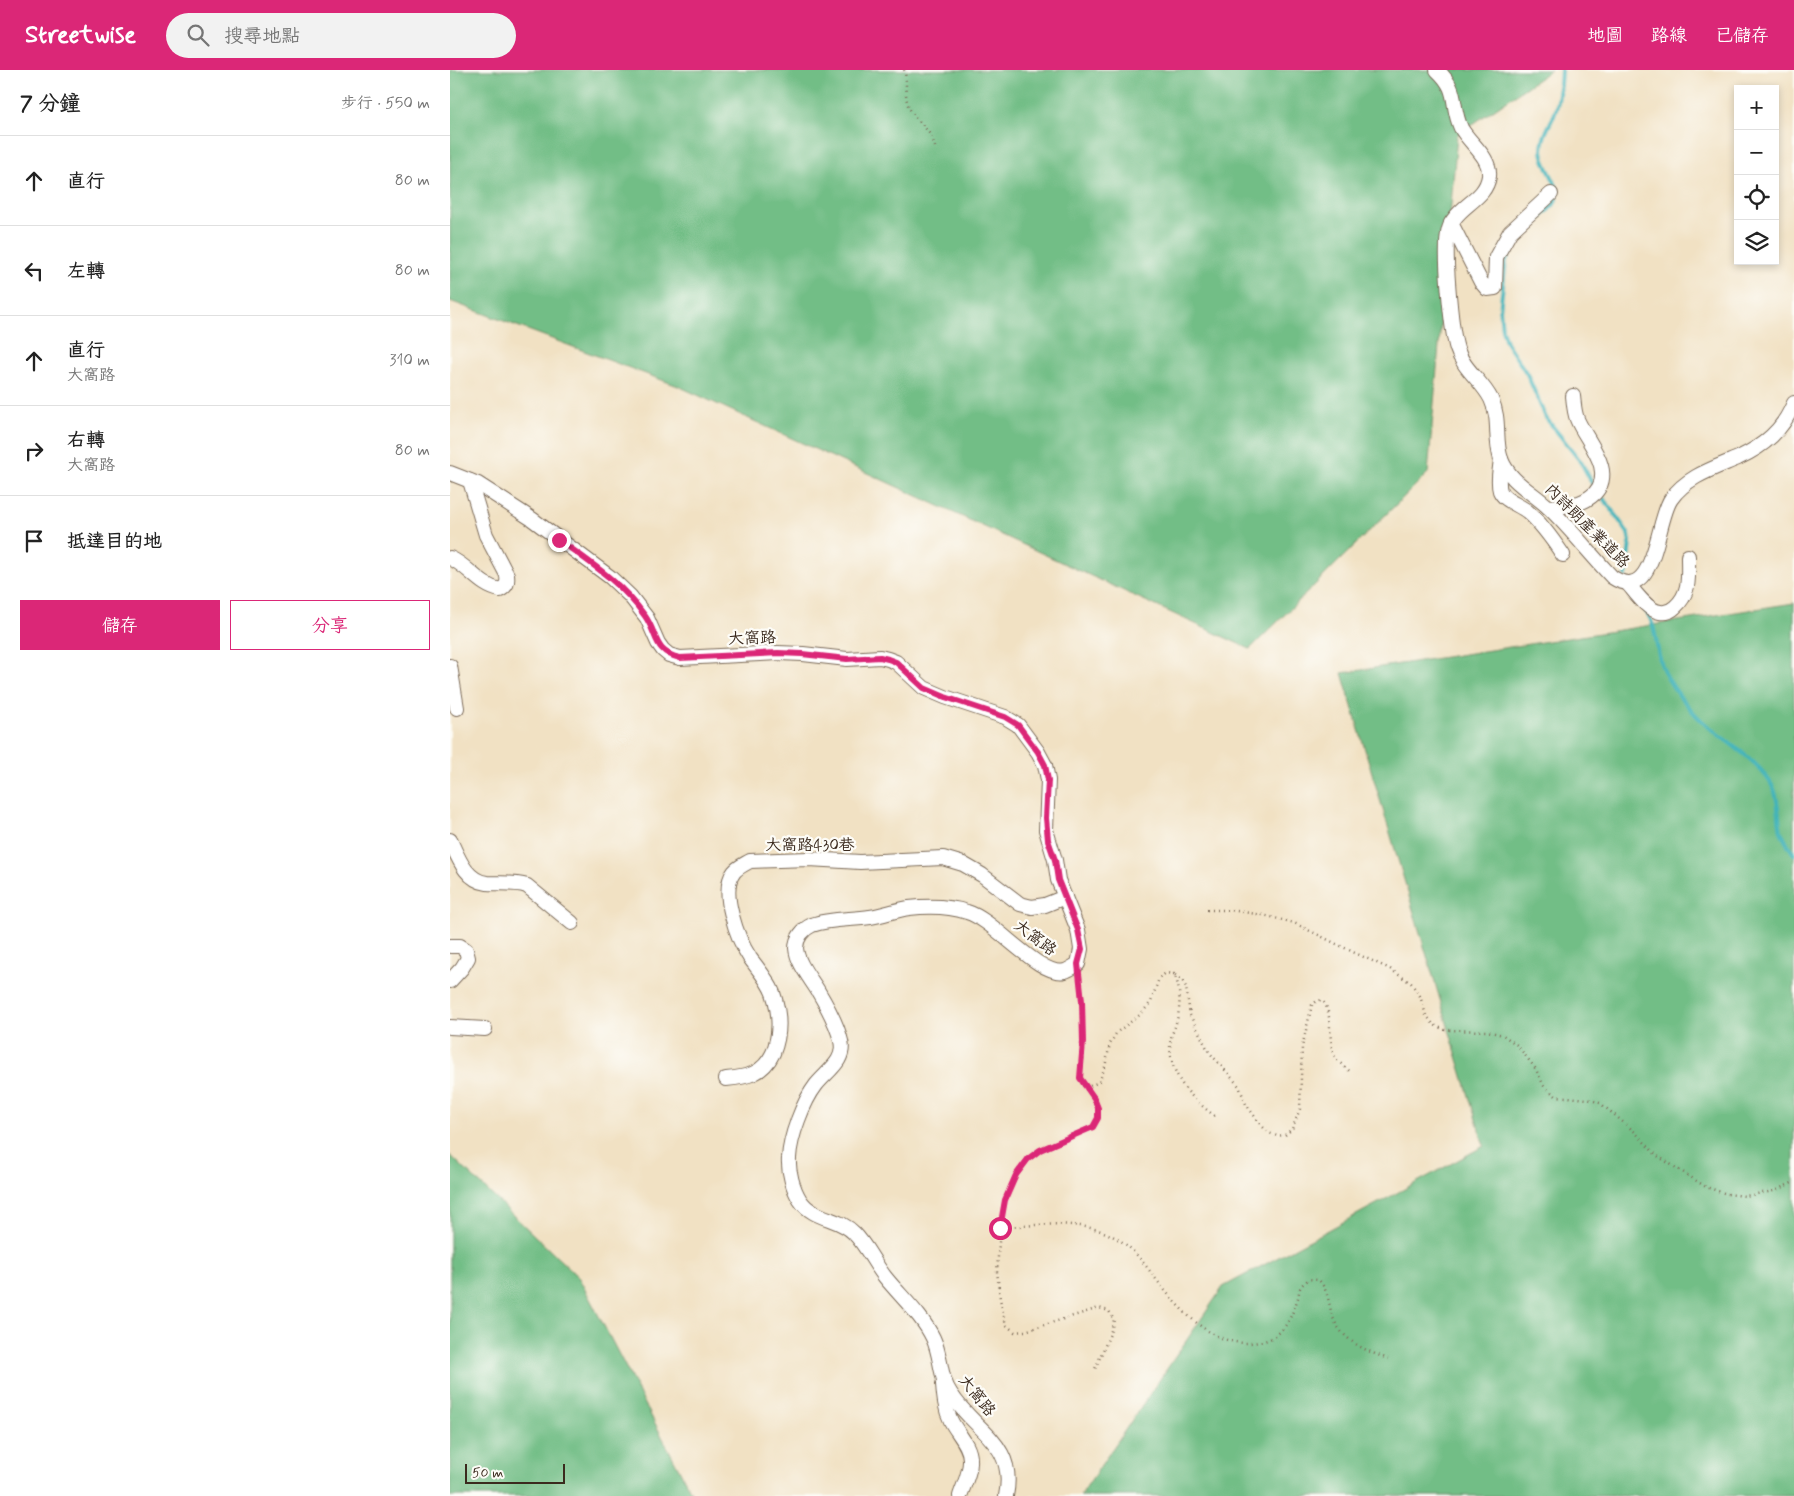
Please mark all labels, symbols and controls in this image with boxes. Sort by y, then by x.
search box [166,13,516,58]
text: Streetwise [25,20,136,51]
icon: search [184,21,212,49]
text: 搜尋地點 [224,24,300,49]
text: 地圖 [1587,24,1623,48]
text: 路線 [1651,24,1687,48]
text: 已儲存 [1715,24,1769,48]
map controls [1734,85,1779,265]
button: + [1734,85,1779,130]
text: 7 分鐘 [20,90,80,118]
text: 步行 · 550 m [341,93,430,114]
button: − [1734,130,1779,175]
icon: ahead [20,167,48,195]
text: 直行 [67,169,105,194]
text: 80 m [395,170,430,191]
button: locate [1734,175,1779,220]
button: layers [1734,220,1779,265]
icon: left [20,257,48,285]
text: 左轉 [67,259,105,284]
text: 80 m [395,260,430,281]
text: 直行 [67,338,105,363]
icon: ahead [20,347,48,375]
text: 310 m [389,350,430,371]
text: 大窩路 [67,365,115,386]
text: 右轉 [67,428,105,453]
icon: right [20,437,48,465]
text: 80 m [395,440,430,461]
text: 大窩路 [67,455,115,476]
street label: 內詩朗產業道路 [1540,479,1634,573]
icon: arrive [20,527,48,555]
text: 抵達目的地 [67,529,162,554]
route end [548,529,571,552]
button: 儲存 [20,600,220,650]
button: 分享 [230,600,430,650]
street label: 大窩路 [728,627,776,650]
street label: 大窩路430巷 [765,835,855,856]
street label: 大窩路 [1010,915,1061,961]
route start [989,1217,1012,1240]
street label: 大窩路 [954,1371,1000,1421]
scale bar [465,1461,565,1484]
text: 50 m [472,1464,503,1482]

